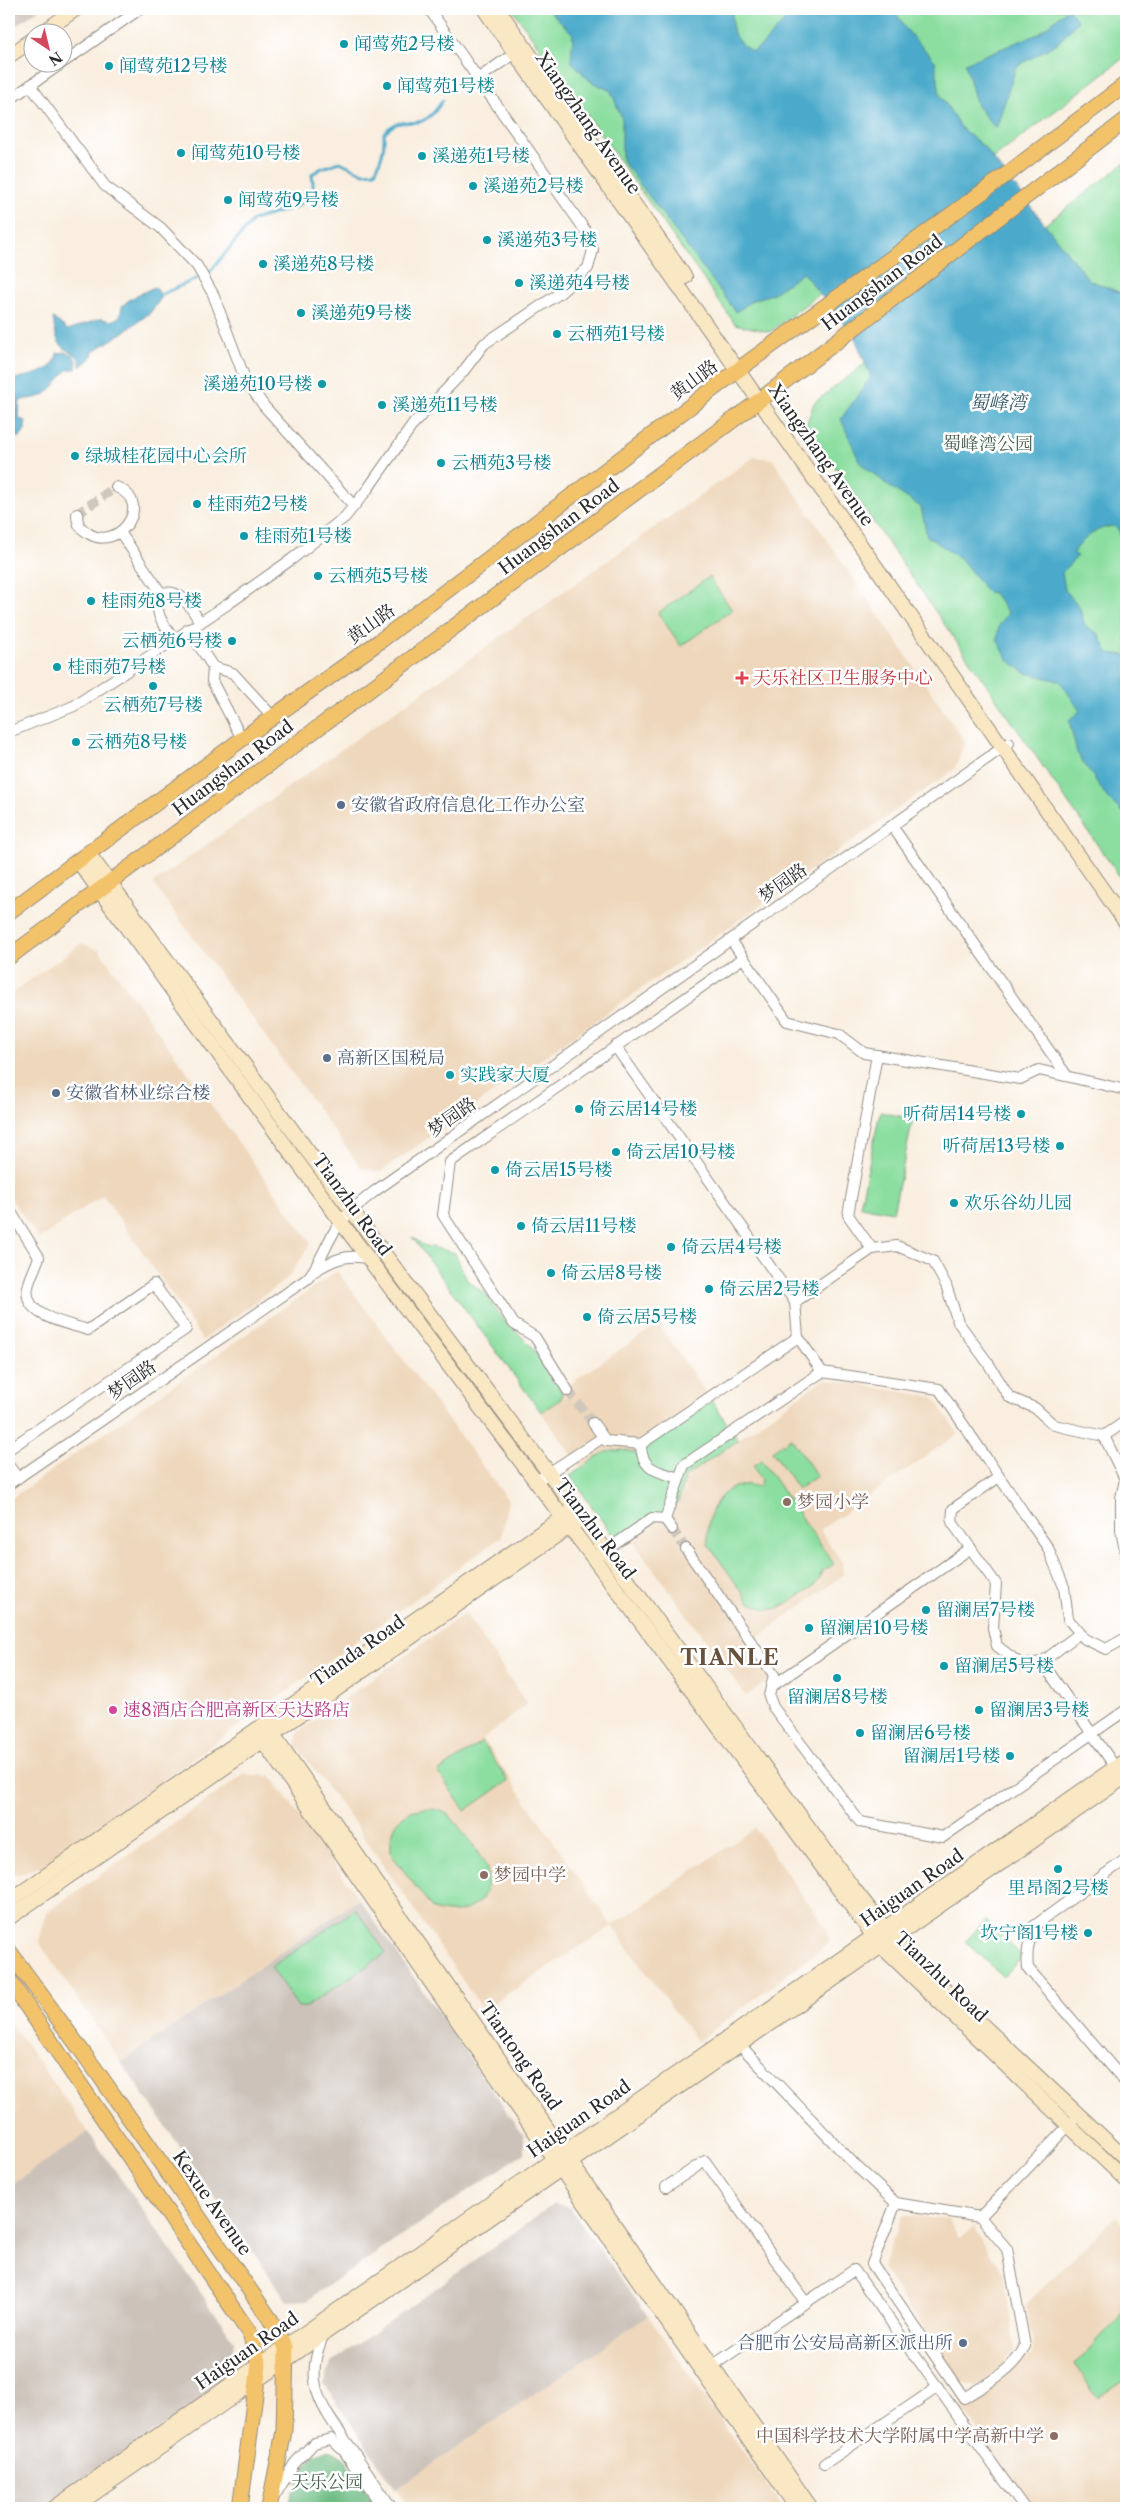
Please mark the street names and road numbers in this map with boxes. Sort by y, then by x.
street label: Xiangzhang Avenue [530,47,645,198]
street label: Huangshan Road [817,230,947,336]
street label: 黄山路 [666,355,722,405]
street label: Xiangzhang Avenue [763,379,878,530]
street label: Huangshan Road [494,474,624,580]
street label: 黄山路 [343,599,399,649]
street label: Huangshan Road [168,715,298,821]
street label: 梦园路 [755,859,811,907]
street label: 梦园路 [424,1093,480,1141]
street label: Tianzhu Road [308,1150,396,1260]
street label: 梦园路 [104,1356,160,1404]
street label: Tianzhu Road [550,1474,640,1584]
street label: Tianda Road [307,1611,409,1691]
street label: Haiguan Road [856,1844,968,1932]
street label: Tianzhu Road [890,1927,992,2027]
street label: Tiantong Road [475,1998,565,2114]
street label: Haiguan Road [523,2075,635,2163]
street label: Kexue Avenue [168,2146,256,2260]
street label: Haiguan Road [191,2307,303,2395]

